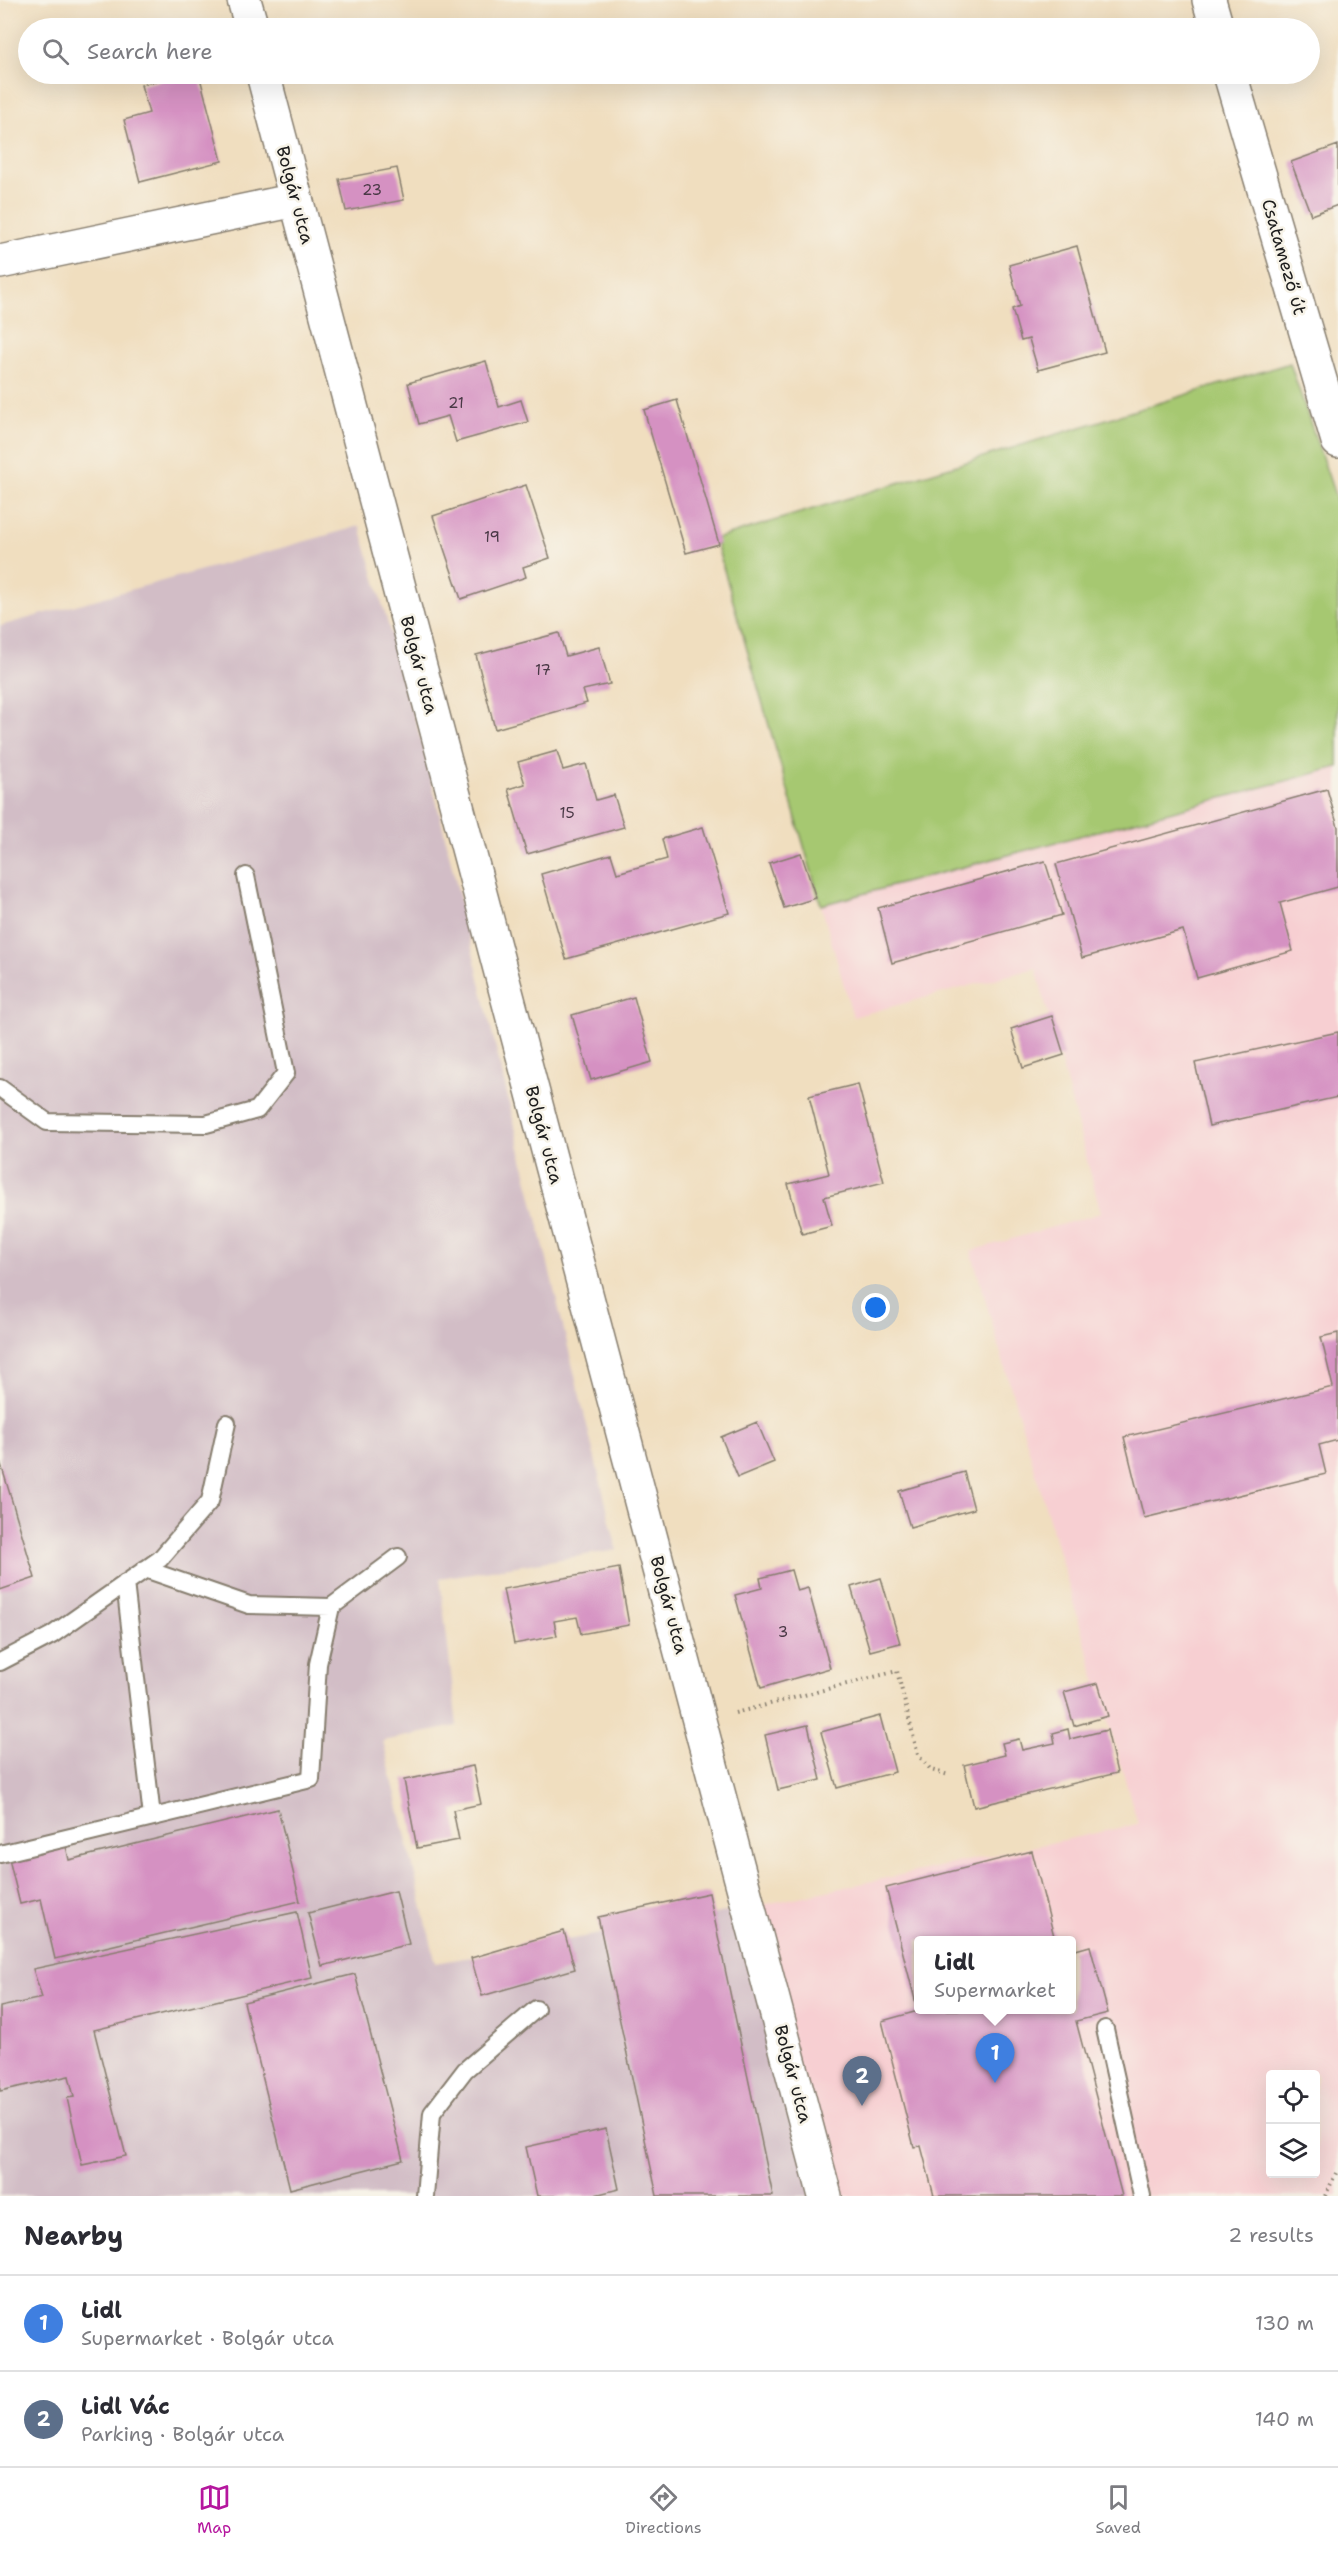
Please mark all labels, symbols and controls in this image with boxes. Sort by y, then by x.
search box [18,18,1320,84]
icon: search [39,35,72,68]
text: Search here [87,37,213,66]
street label: Bolgár utca [270,143,320,247]
house number: 23 [362,180,382,200]
street label: Csatamező út [1256,196,1312,318]
house number: 21 [448,393,464,413]
house number: 19 [484,527,500,547]
street label: Bolgár utca [394,613,444,717]
house number: 17 [535,660,551,680]
house number: 15 [559,803,575,823]
street label: Bolgár utca [519,1083,569,1187]
your location [861,1293,890,1322]
street label: Bolgár utca [644,1553,694,1657]
house number: 3 [778,1622,788,1642]
popup [914,1936,1076,2014]
text: Lidl [934,1948,975,1977]
text: Supermarket [934,1977,1056,2003]
street label: Bolgár utca [768,2022,818,2126]
pin: 1 [976,2034,1014,2083]
pin: 2 [842,2056,882,2106]
map controls [1266,2070,1320,2178]
button: locate [1266,2070,1320,2124]
button: layers [1266,2124,1320,2178]
text: Nearby [24,2218,123,2253]
text: 2 results [1228,2222,1314,2248]
text: Lidl [81,2296,122,2325]
text: 1 [39,2310,48,2336]
text: 130 m [1255,2310,1314,2336]
text: Supermarket · Bolgár utca [81,2325,334,2351]
text: Lidl Vác [81,2392,170,2421]
text: 2 [37,2406,51,2432]
text: 140 m [1255,2406,1314,2432]
text: Parking · Bolgár utca [81,2421,284,2447]
tab: Map [197,2481,231,2538]
tab: Directions [625,2481,702,2538]
tab: Saved [1096,2481,1141,2538]

